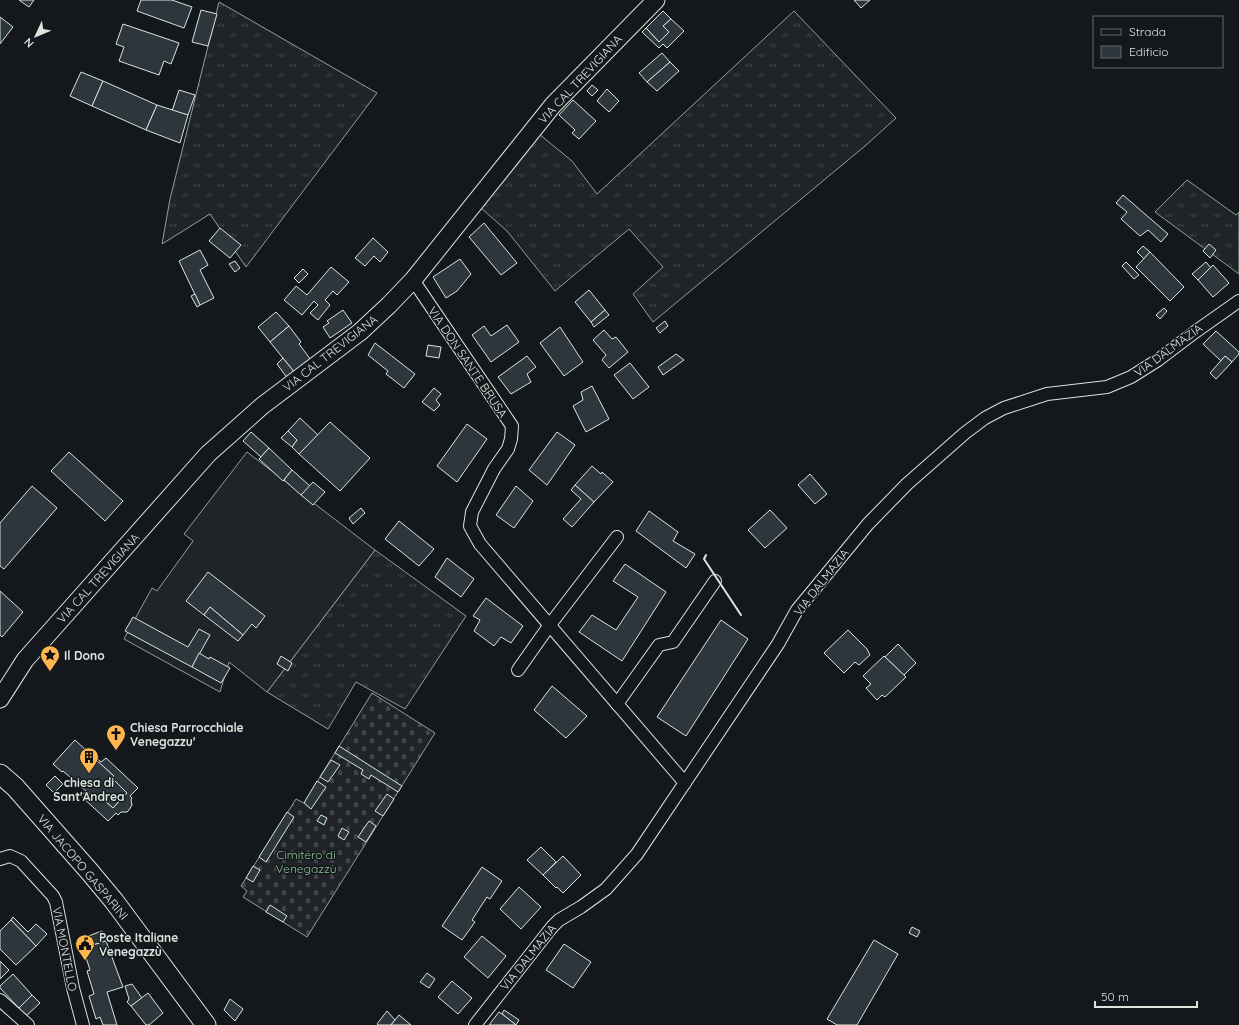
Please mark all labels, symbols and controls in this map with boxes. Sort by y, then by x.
north arrow [16,16,56,56]
legend [1093,16,1223,68]
text: Strada [1129,24,1166,39]
street label: VIA CAL TREVIGIANA [535,31,625,127]
text: N [21,35,37,51]
text: Edificio [1129,44,1169,59]
street label: VIA DON SANTE BRUSA [425,303,511,421]
street label: VIA CAL TREVIGIANA [280,311,380,395]
street label: VIA DALMAZIA [1131,320,1205,380]
street label: VIA CAL TREVIGIANA [54,530,143,626]
street label: VIA DALMAZIA [790,545,852,619]
place icon: Il Dono [39,644,61,672]
place label: Il Dono [64,648,105,663]
place label: Chiesa Parrocchiale Venegazzu' [130,720,244,749]
church icon: Chiesa Parrocchiale Venegazzu' [105,723,127,751]
building icon: chiesa di Sant'Andrea [78,746,100,774]
place label: chiesa di Sant'Andrea [53,775,125,804]
street label: VIA JACOPO GASPARINI [34,811,132,923]
park label: Cimitero di Venegazzù [275,847,337,876]
street label: VIA MONTELLO [49,905,81,993]
street label: VIA DALMAZIA [497,921,559,993]
place label: Poste Italiane Venegazzù [99,930,178,959]
public building icon: Poste Italiane Venegazzù [74,933,96,961]
scale bar [1095,983,1197,1009]
text: 50 m [1101,989,1129,1004]

